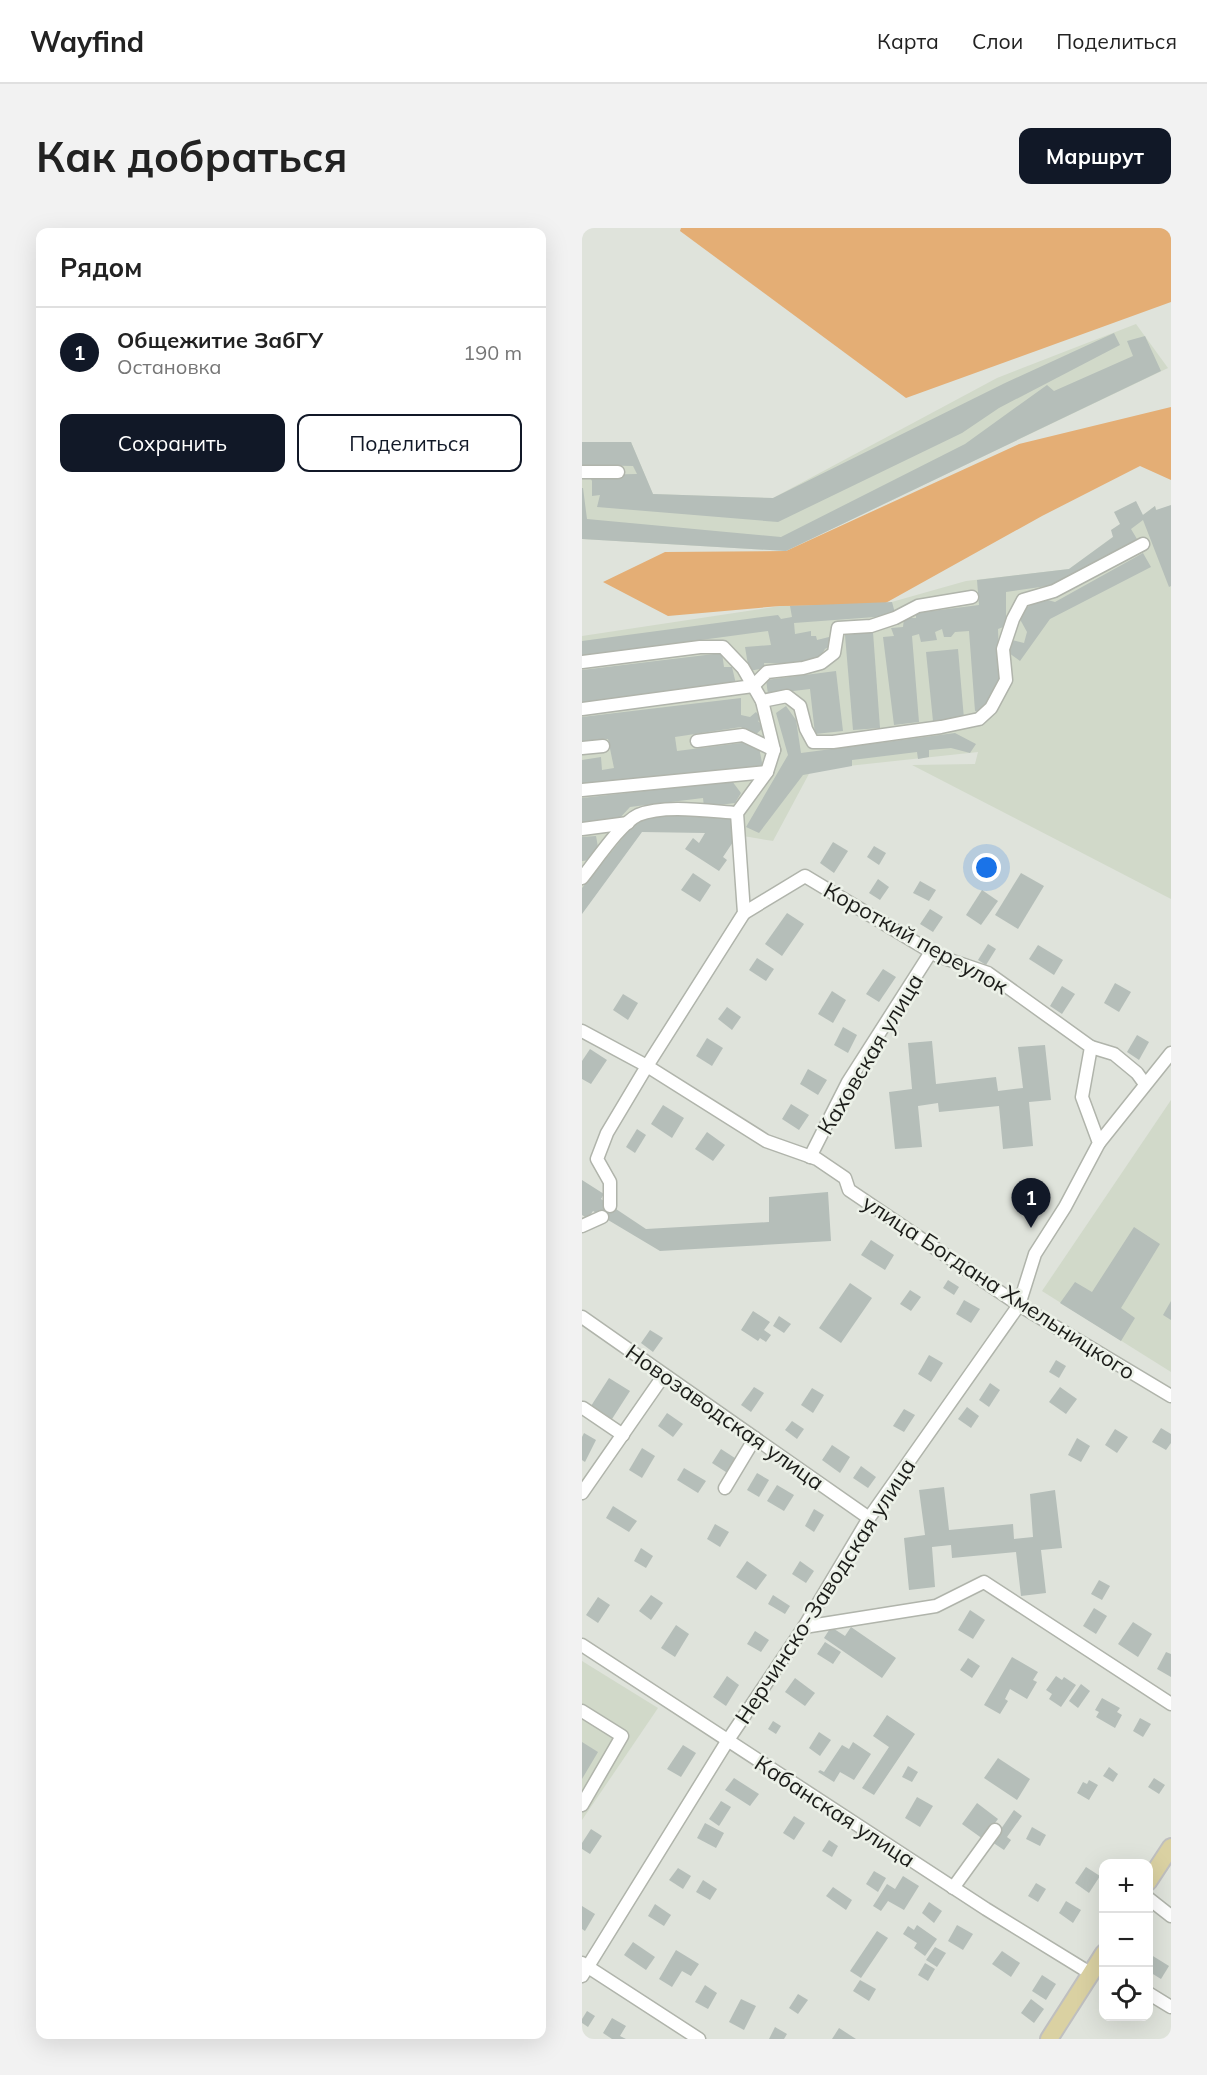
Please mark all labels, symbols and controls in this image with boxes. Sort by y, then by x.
text: Wayfind [30,24,144,59]
text: Карта [877,28,939,54]
text: Слои [972,28,1023,54]
text: Поделиться [1056,28,1177,54]
button: Маршрут [1019,128,1171,184]
text: Как добраться [36,130,348,183]
text: Рядом [60,251,143,284]
text: Общежитие ЗабГУ [117,326,323,354]
text: 1 [74,340,86,365]
text: 190 m [463,340,522,365]
text: Остановка [117,354,222,379]
button: Сохранить [60,414,285,472]
button: Поделиться [297,414,522,472]
your location [972,853,1001,882]
street label: Короткий переулок [819,876,1013,1000]
street label: Каховская улица [811,968,929,1140]
pin: 1 [1012,1178,1050,1228]
street label: улица Богдана Хмельницкого [857,1188,1141,1386]
street label: Новозаводская улица [620,1338,830,1496]
street label: Нерчинско-Заводская улица [729,1453,921,1729]
street label: Кабанская улица [750,1749,920,1873]
map controls [1099,1859,1153,2021]
button: + [1099,1859,1153,1913]
button: − [1099,1913,1153,1967]
button: locate [1099,1967,1153,2021]

